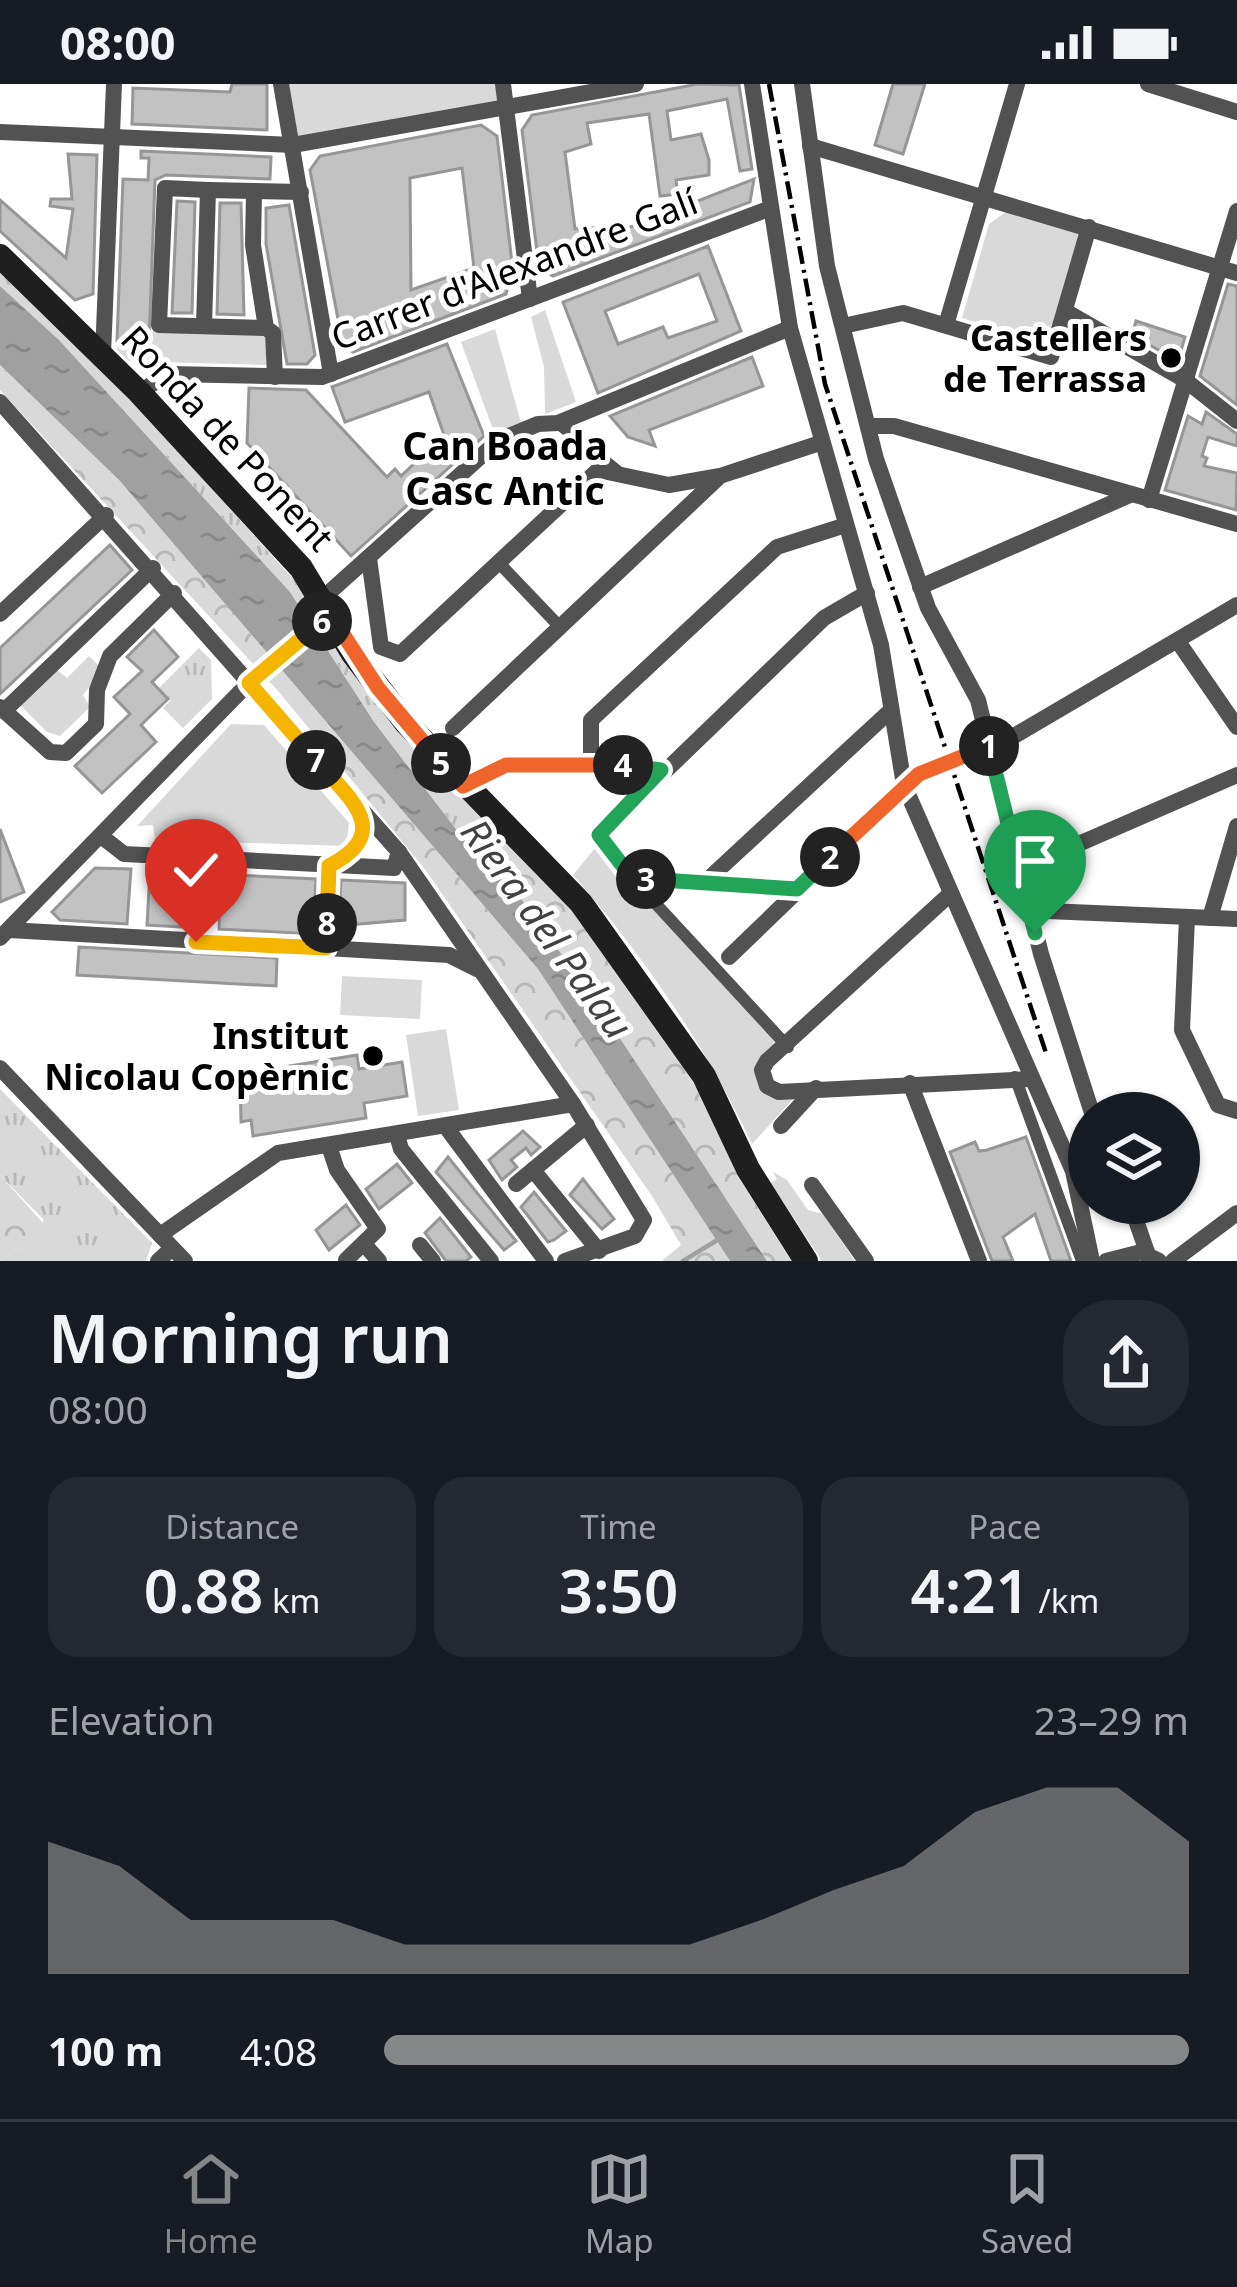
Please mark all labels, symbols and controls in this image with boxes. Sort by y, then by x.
text: 08:00 [60,12,176,73]
street label: Carrer d'Alexandre Galí [324,176,705,361]
place label: Castellers de Terrassa [943,313,1147,403]
street label: Ronda de Ponent [111,315,345,561]
marker: Castellers de Terrassa [1158,345,1184,371]
district label: Can Boada Casc Antic [402,418,608,516]
pin: 6 [292,591,352,651]
text: 6 [313,598,331,643]
pin: 1 [959,716,1019,776]
text: 1 [980,723,998,768]
pin: 7 [286,730,346,790]
pin: 5 [411,733,471,793]
pin: 4 [593,735,653,795]
text: 7 [307,737,325,782]
text: 5 [432,740,450,785]
text: 4 [614,742,632,787]
water label: Riera del Palau [450,807,646,1049]
pin [984,810,1086,933]
pin [145,819,247,942]
pin: 2 [800,827,860,887]
icon: arrive [1002,828,1068,894]
text: 2 [821,834,839,879]
icon: check [163,837,229,903]
pin: 3 [616,849,676,909]
text: 3 [637,856,655,901]
pin: 8 [297,893,357,953]
text: 8 [318,900,336,945]
place label: Institut Nicolau Copèrnic [44,1011,349,1101]
marker: Institut Nicolau Copèrnic [360,1043,386,1069]
map controls [1068,1092,1200,1224]
button: layers [1068,1092,1200,1224]
text: Morning run [48,1292,453,1382]
button: share [1063,1300,1189,1426]
text: 08:00 [48,1382,148,1435]
text: Distance [165,1504,299,1549]
text: Time [580,1504,657,1549]
text: Pace [968,1504,1041,1549]
text: 0.88 [144,1549,263,1631]
text: 3:50 [559,1549,678,1631]
text: 4:21 [910,1549,1030,1631]
text: km [263,1578,320,1623]
text: /km [1030,1578,1099,1623]
text: Elevation [48,1693,215,1746]
text: 23–29 m [1034,1693,1189,1746]
text: 100 m [48,2024,163,2077]
text: 4:08 [240,2024,317,2077]
tab: Home [164,2146,258,2263]
tab: Map [585,2146,654,2263]
tab: Saved [981,2146,1073,2263]

